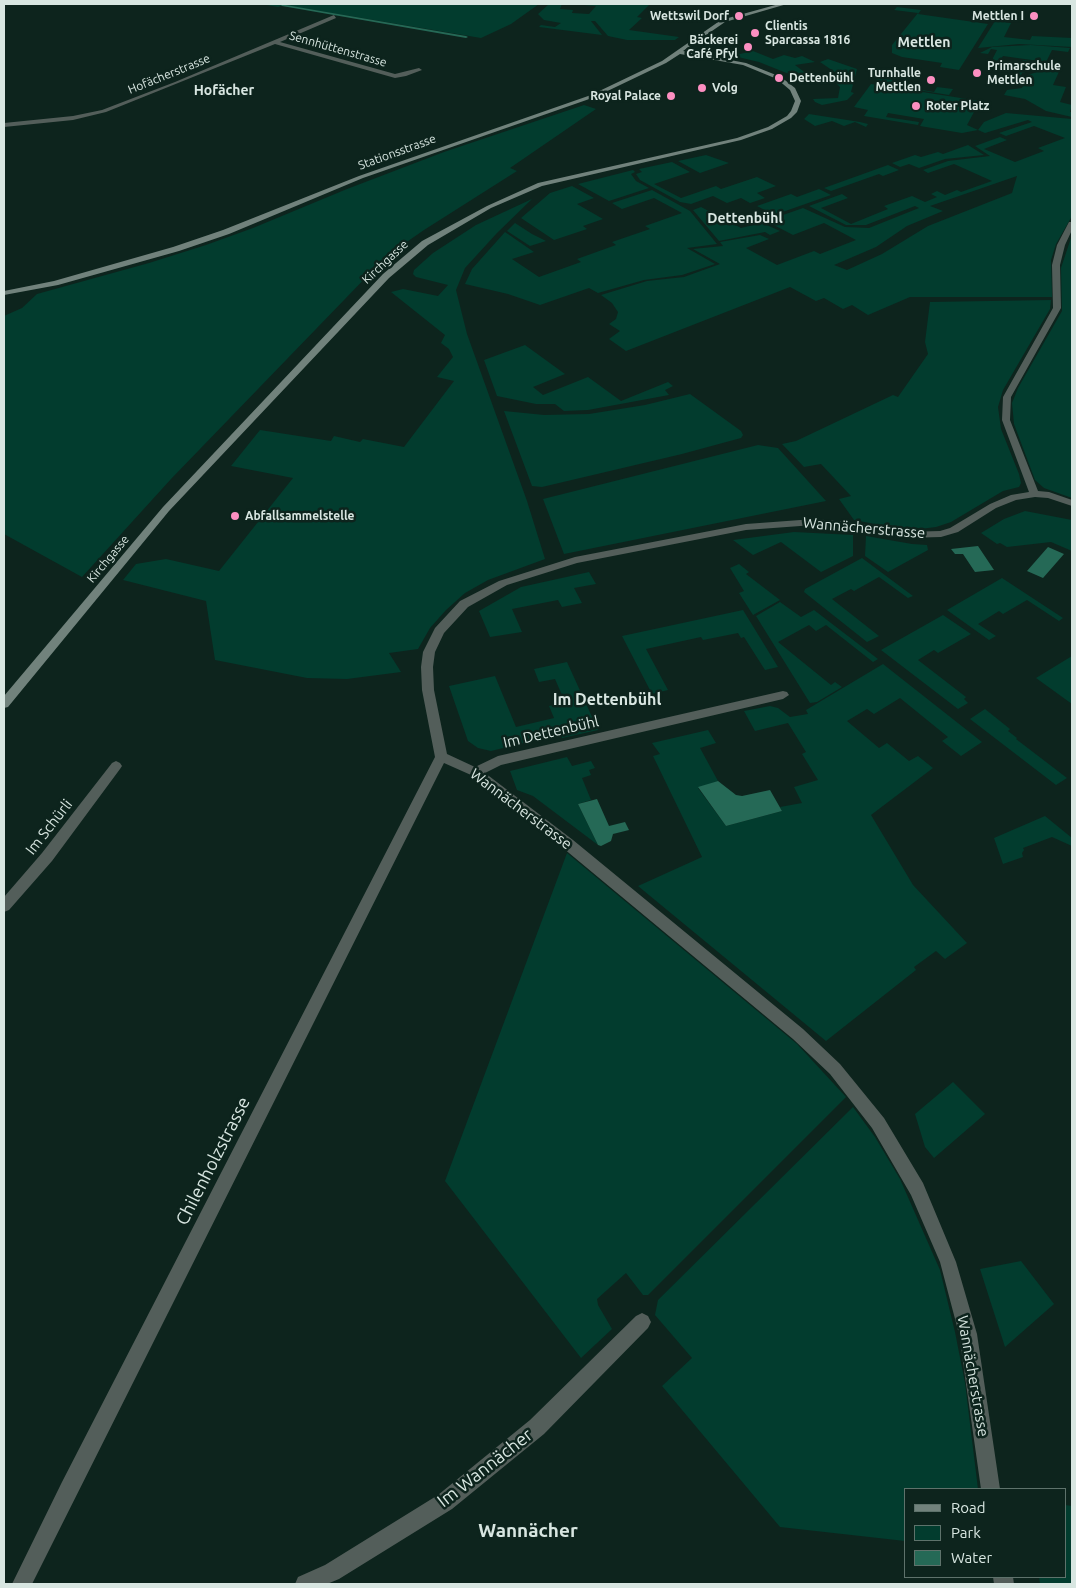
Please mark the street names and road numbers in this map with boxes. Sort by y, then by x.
street label: Sennhüttenstrasse [288,28,388,70]
street label: Hofächerstrasse [126,51,212,97]
street label: Stationsstrasse [356,131,438,173]
street label: Kirchgasse [359,237,411,287]
street label: Wannächerstrasse [802,514,926,542]
street label: Kirchgasse [84,532,132,586]
street label: Im Dettenbühl [501,712,601,752]
street label: Wannächerstrasse [467,765,575,853]
street label: Im Schürli [22,796,76,858]
street label: Chilenholzstrasse [171,1093,255,1229]
street label: Wannächerstrasse [953,1314,993,1438]
street label: Im Wannächer [433,1424,537,1512]

